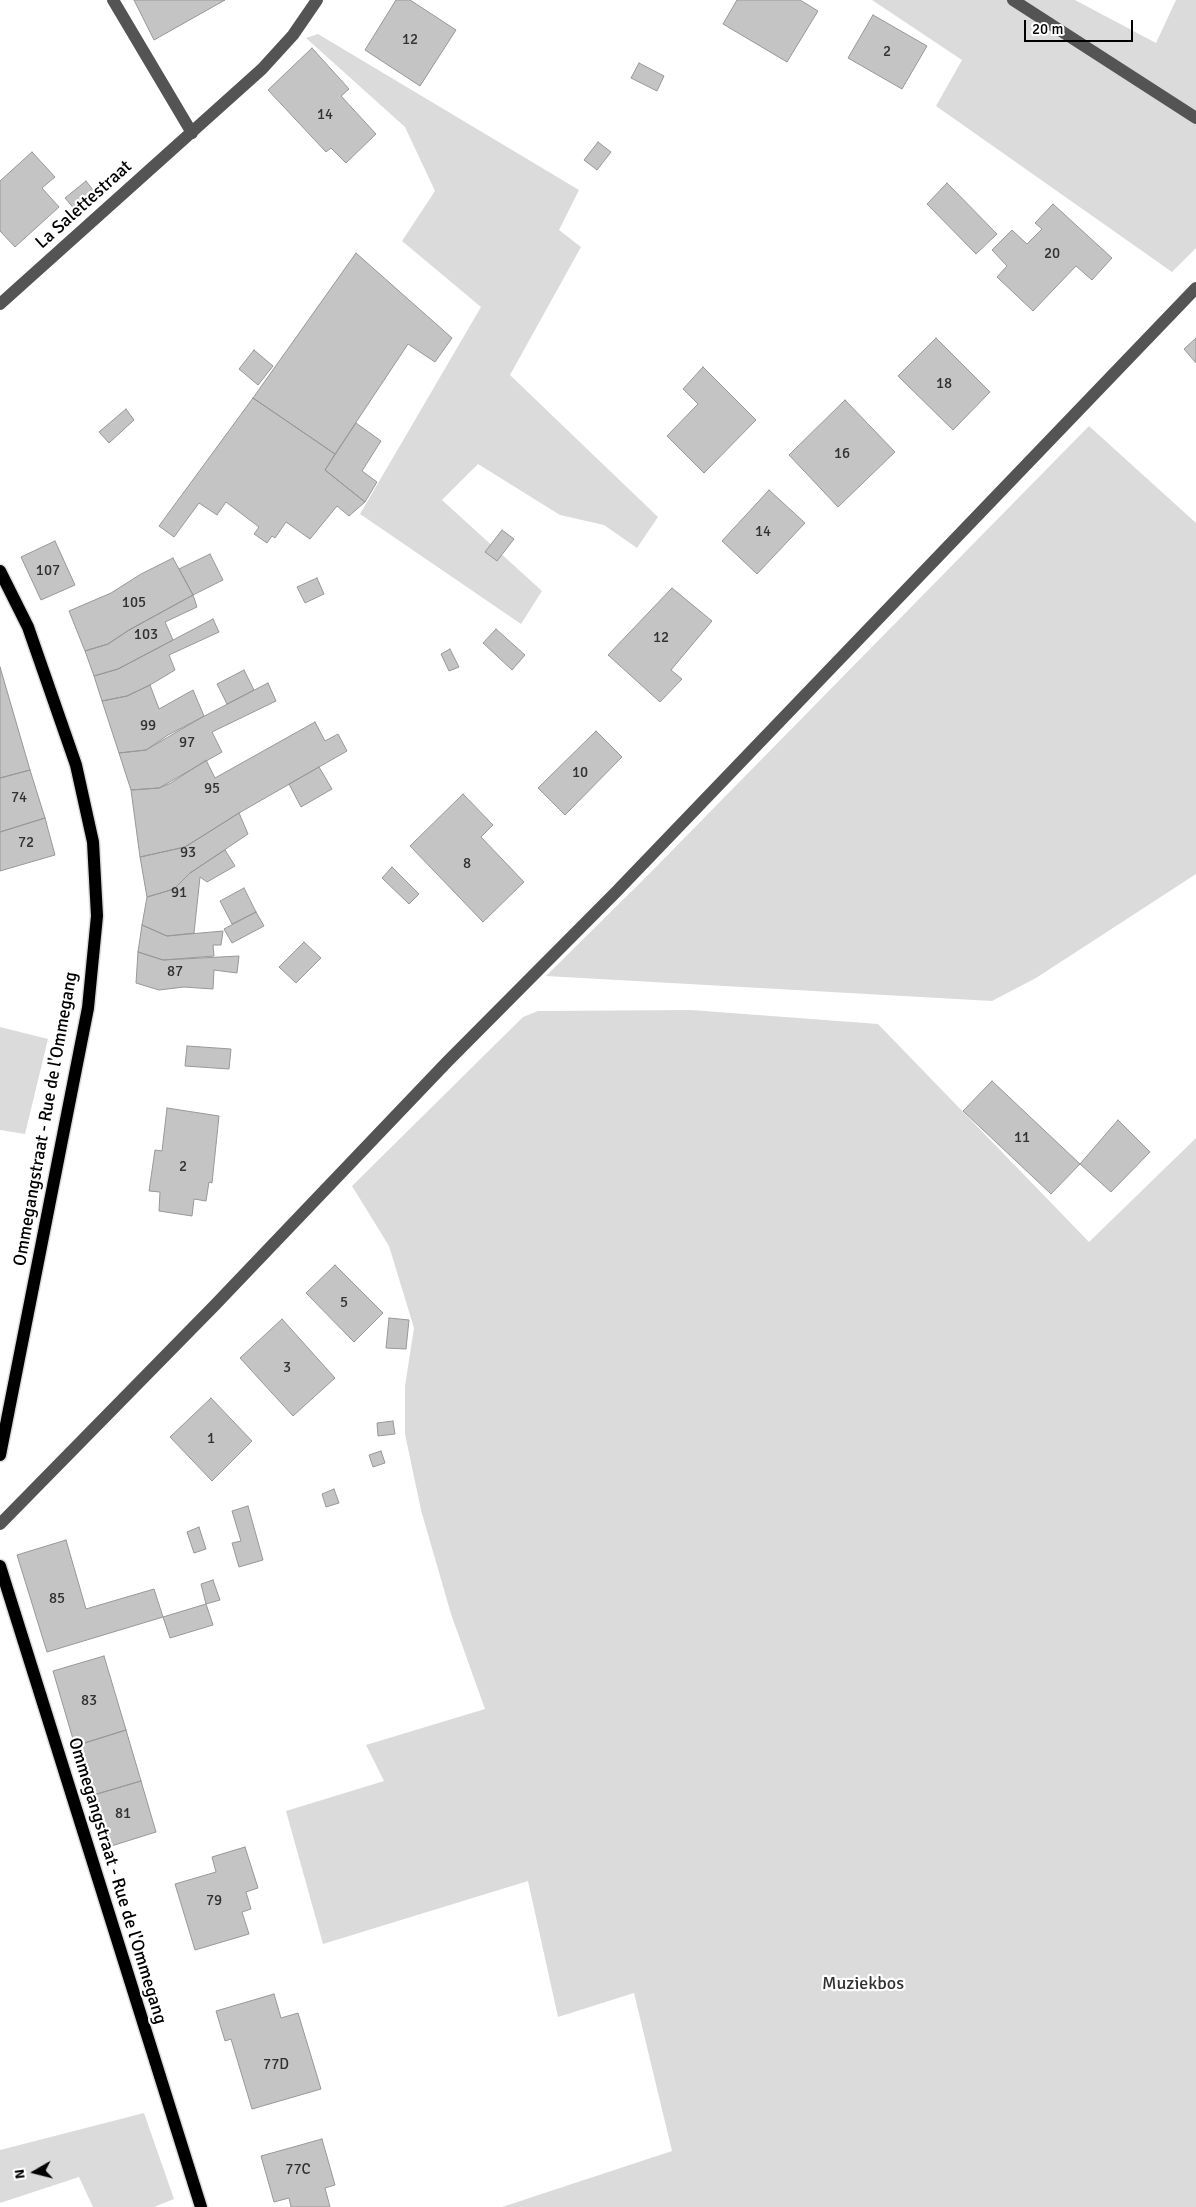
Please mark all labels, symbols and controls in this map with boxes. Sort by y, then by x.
scale bar [1026,10,1135,42]
text: 20 m [1032,20,1063,38]
house number: 12 [402,31,418,49]
house number: 2 [883,43,891,61]
house number: 14 [317,106,333,124]
street label: La Salettestraat [31,156,137,254]
house number: 20 [1044,245,1060,263]
house number: 18 [936,375,952,393]
house number: 16 [834,445,850,463]
house number: 14 [755,523,771,541]
house number: 107 [36,562,60,580]
house number: 105 [122,594,146,612]
house number: 103 [134,626,158,644]
house number: 12 [653,629,669,647]
house number: 99 [140,717,156,735]
house number: 97 [179,734,195,752]
house number: 10 [572,764,588,782]
house number: 95 [204,780,220,798]
house number: 74 [11,789,27,807]
house number: 72 [18,834,34,852]
house number: 93 [180,844,196,862]
house number: 8 [463,855,471,873]
house number: 91 [171,884,187,902]
house number: 87 [167,963,183,981]
street label: Ommegangstraat - Rue de l'Ommegang [9,970,83,1268]
house number: 11 [1014,1129,1030,1147]
house number: 2 [179,1158,187,1176]
house number: 5 [340,1294,348,1312]
house number: 3 [283,1359,291,1377]
house number: 1 [207,1430,215,1448]
house number: 85 [49,1590,65,1608]
house number: 83 [81,1692,97,1710]
street label: Ommegangstraat - Rue de l'Ommegang [63,1735,171,2027]
house number: 81 [115,1805,131,1823]
house number: 79 [206,1892,222,1910]
park label: Muziekbos [822,1973,904,1995]
house number: 77D [263,2056,289,2074]
north arrow [10,2147,60,2197]
house number: 77C [285,2161,311,2179]
text: N [11,2168,29,2180]

